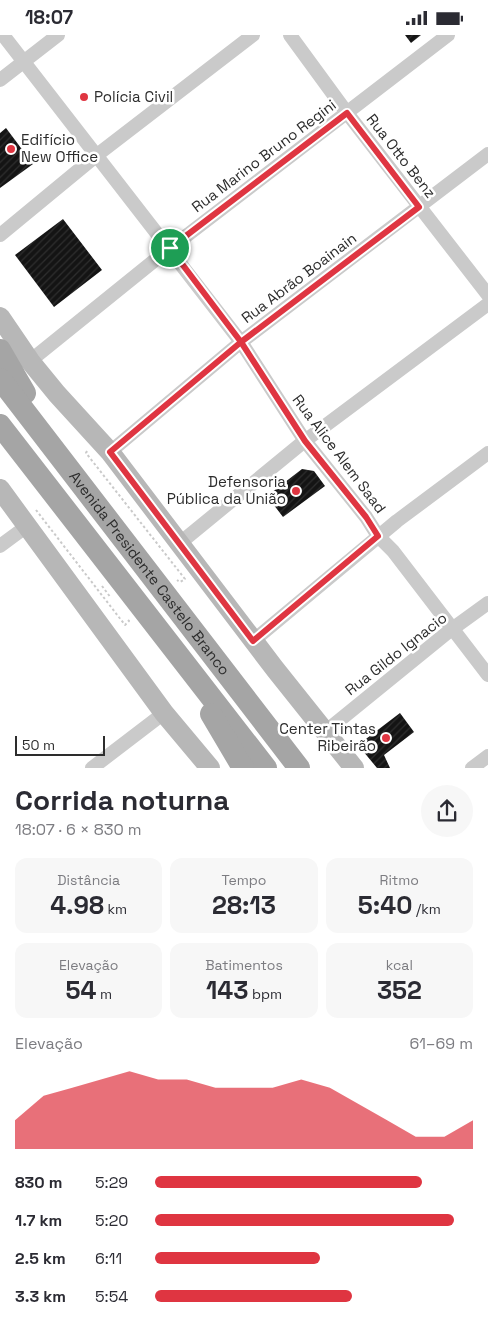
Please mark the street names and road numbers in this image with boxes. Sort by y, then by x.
street label: Rua Marino Bruno Regini [188,95,340,216]
street label: Rua Otto Benz [363,110,440,202]
street label: Rua Abrão Boainain [237,228,360,327]
street label: Rua Alice Alem Saad [289,391,390,517]
street label: Avenida Presidente Castelo Branco [65,467,234,679]
street label: Rua Gildo Ignacio [341,608,450,699]

